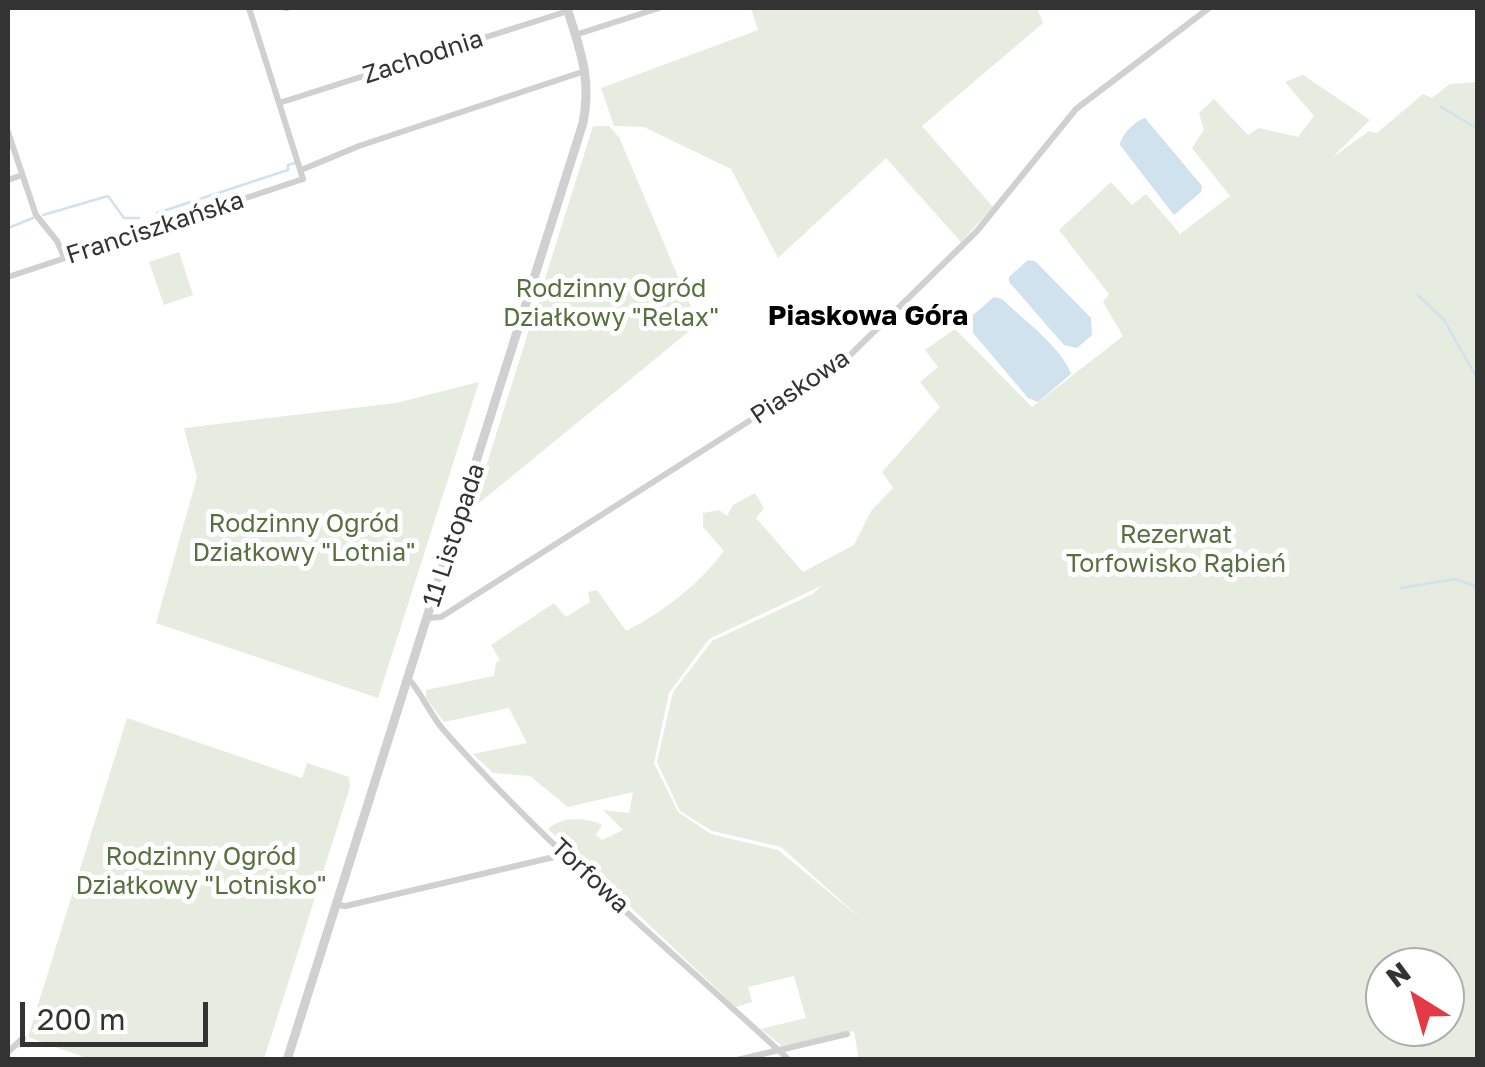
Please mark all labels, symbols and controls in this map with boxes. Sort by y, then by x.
street label: Zachodnia [359,23,487,91]
street label: Franciszkańska [62,185,248,271]
park label: Rodzinny Ogród Działkowy "Relax" [503,274,719,333]
district label: Piaskowa Góra [768,299,968,333]
street label: Piaskowa [745,343,855,431]
street label: 11 Listopada [417,460,491,610]
park label: Rodzinny Ogród Działkowy "Lotnia" [192,509,416,568]
park label: Rezerwat Torfowisko Rąbień [1066,520,1286,579]
street label: Torfowa [545,832,635,920]
park label: Rodzinny Ogród Działkowy "Lotnisko" [76,842,326,901]
north arrow [1365,947,1465,1047]
text: N [1379,955,1416,994]
scale bar [25,982,212,1044]
text: 200 m [37,1001,126,1037]

